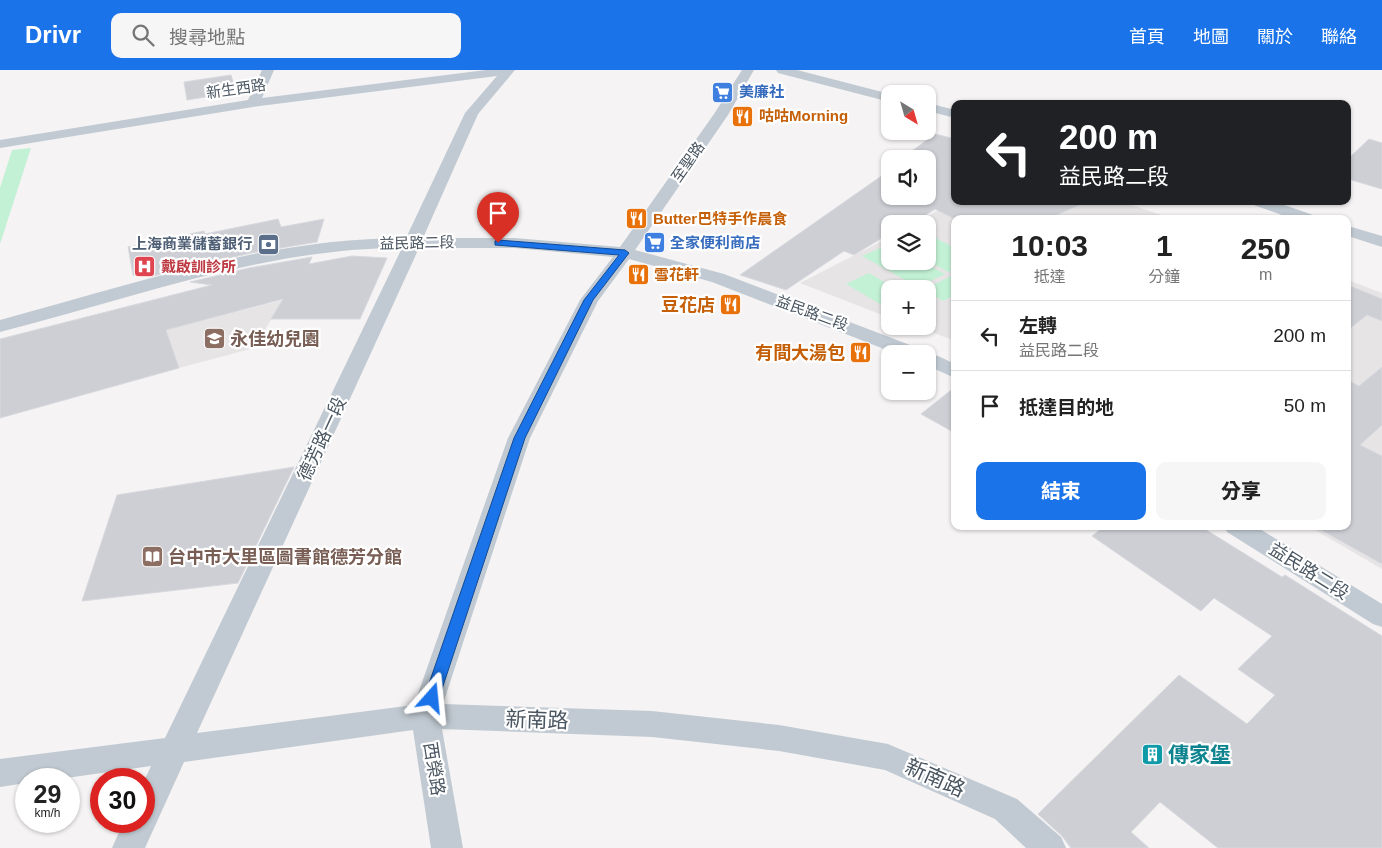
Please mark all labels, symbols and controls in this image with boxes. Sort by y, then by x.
search box [111,13,461,58]
text: Drivr [25,21,81,48]
icon: search [129,21,157,49]
text: 搜尋地點 [169,27,245,48]
text: 首頁 [1129,27,1165,47]
text: 地圖 [1193,27,1229,47]
text: 關於 [1257,27,1293,47]
text: 聯絡 [1321,27,1357,47]
street label: 新生西路 [205,76,267,101]
supermarket icon: 美廉社 [711,80,735,104]
place label: 美廉社 [739,83,784,100]
north arrow [881,85,936,140]
map controls [881,85,936,400]
restaurant icon: 咕咕Morning [731,104,755,128]
place label: 咕咕Morning [759,107,848,124]
text: 200 m [1059,117,1158,156]
icon: left [976,120,1041,185]
street label: 至聖路 [668,138,707,185]
button: sound [881,150,936,205]
text: 益民路二段 [1059,164,1169,189]
pin [477,192,519,243]
icon: arrive [484,199,512,227]
restaurant icon: Butter巴特手作晨食 [625,207,649,231]
place label: Butter巴特手作晨食 [653,210,787,227]
button: layers [881,215,936,270]
text: 10:03 [1011,229,1088,262]
text: 1 [1156,229,1173,262]
supermarket icon: 全家便利商店 [642,231,666,255]
bank icon: 上海商業儲蓄銀行 [256,232,280,256]
text: 250 [1241,232,1291,265]
street label: 益民路二段 [379,233,455,252]
place label: 全家便利商店 [670,234,760,251]
place label: 上海商業儲蓄銀行 [132,235,252,252]
hospital icon: 戴啟訓診所 [133,255,157,279]
place label: 戴啟訓診所 [161,258,236,275]
restaurant icon: 雪花軒 [626,263,650,287]
place label: 雪花軒 [654,266,699,283]
text: m [1259,266,1272,283]
text: 抵達 [1034,268,1066,285]
text: 分鐘 [1148,268,1180,285]
button: + [881,280,936,335]
street label: 益民路二段 [774,292,850,333]
restaurant icon: 豆花店 [719,293,743,317]
place label: 豆花店 [661,295,715,315]
text: 左轉 [1019,315,1057,336]
icon: left [976,322,1004,350]
text: 200 m [1273,325,1326,346]
school or university icon: 永佳幼兒園 [202,327,226,351]
place label: 永佳幼兒園 [230,329,320,349]
restaurant icon: 有間大湯包 [849,341,873,365]
text: 益民路二段 [1019,342,1099,359]
place label: 有間大湯包 [755,343,845,363]
button: − [881,345,936,400]
icon: arrive [976,392,1004,420]
street label: 德芳路一段 [294,394,350,484]
text: 50 m [1284,395,1326,416]
text: 抵達目的地 [1019,397,1114,418]
button: 結束 [976,462,1146,520]
button: 分享 [1156,462,1326,520]
street label: 益民路二段 [1266,539,1352,603]
library icon: 台中市大里區圖書館德芳分館 [140,545,164,569]
place label: 台中市大里區圖書館德芳分館 [168,547,402,567]
position arrow [405,671,457,723]
street label: 新南路 [505,707,569,732]
street label: 西榮路 [420,741,448,797]
building icon: 傳家堡 [1140,743,1164,767]
place label: 傳家堡 [1168,743,1231,766]
street label: 新南路 [902,754,969,801]
speed limit sign: 30 [90,768,155,833]
text: 29 [34,780,61,808]
text: km/h [34,806,61,820]

